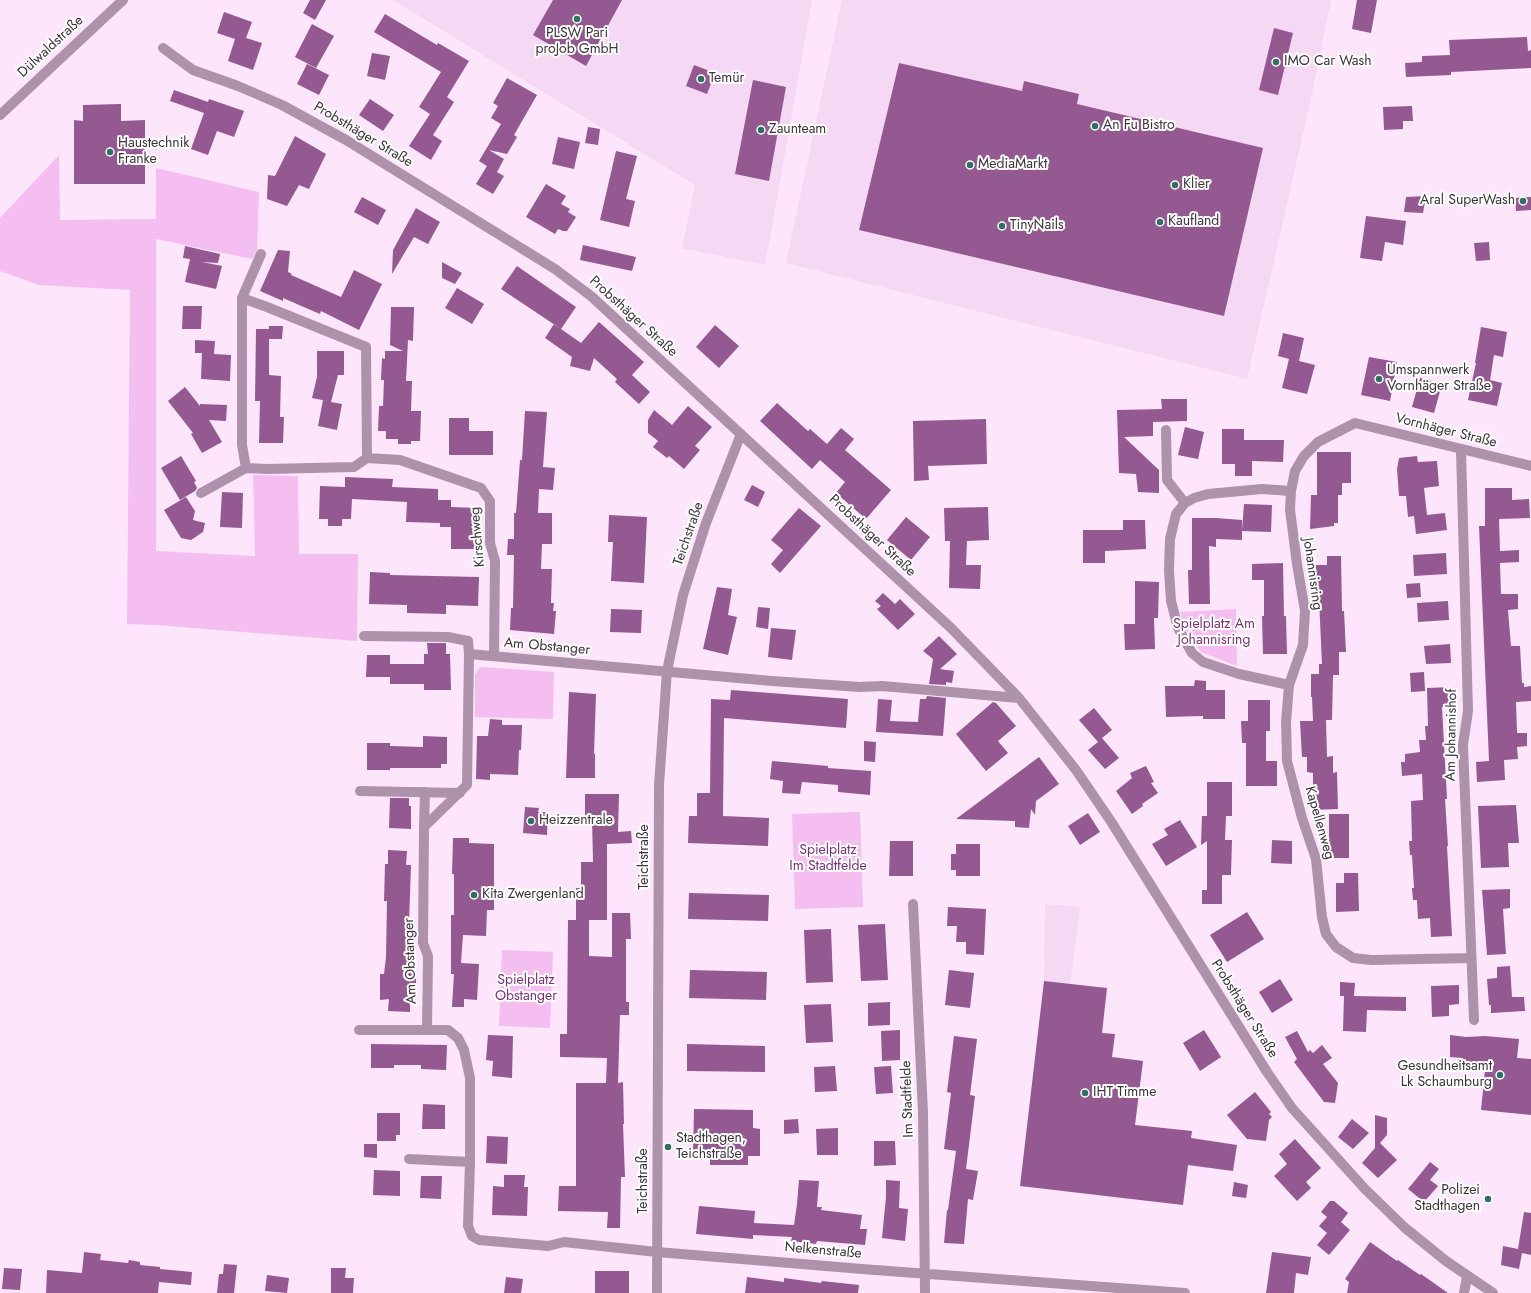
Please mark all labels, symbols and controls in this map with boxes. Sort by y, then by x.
street label: Dülwaldstraße [15,12,87,82]
marker: PLSW Pari proJob GmbH [572,14,582,24]
place label: PLSW Pari proJob GmbH [535,26,619,58]
place label: IMO Car Wash [1284,54,1372,70]
marker: IMO Car Wash [1271,57,1281,67]
place label: Temür [709,71,744,87]
marker: Temür [696,74,706,84]
street label: Probsthäger Straße [310,99,416,171]
place label: An Fu Bistro [1103,118,1175,134]
marker: An Fu Bistro [1090,121,1100,131]
place label: Zaunteam [769,122,826,138]
marker: Zaunteam [756,125,766,135]
place label: Haustechnik Franke [118,136,189,168]
marker: Haustechnik Franke [105,147,115,157]
place label: MediaMarkt [978,157,1047,173]
marker: MediaMarkt [965,160,975,170]
place label: Klier [1183,177,1210,193]
marker: Klier [1170,180,1180,190]
place label: Aral SuperWash [1420,193,1515,209]
marker: Aral SuperWash [1518,196,1528,206]
place label: Kaufland [1168,214,1219,230]
marker: Kaufland [1155,217,1165,227]
place label: TinyNails [1010,218,1064,234]
marker: TinyNails [997,221,1007,231]
street label: Probsthäger Straße [586,273,680,361]
place label: Umspannwerk Vornhäger Straße [1387,363,1491,396]
marker: Umspannwerk Vornhäger Straße [1374,374,1384,384]
street label: Vornhäger Straße [1394,410,1498,452]
street label: Probsthäger Straße [825,491,919,581]
street label: Teichstraße [670,500,708,568]
street label: Kirschweg [467,506,489,568]
street label: Johannisring [1299,537,1325,611]
park label: Spielplatz Am Johannisring [1173,617,1255,650]
street label: Am Obstanger [503,635,591,659]
street label: Am Johannishof [1443,689,1461,781]
street label: Kapellenweg [1301,785,1337,861]
place label: Heizzentrale [539,813,613,829]
marker: Heizzentrale [526,816,536,826]
street label: Teichstraße [637,824,653,890]
park label: Spielplatz Im Stadtfelde [789,843,867,876]
place label: Kita Zwergenland [482,887,584,903]
marker: Kita Zwergenland [469,890,479,900]
street label: Am Obstanger [401,917,421,1005]
street label: Probsthäger Straße [1207,957,1281,1061]
park label: Spielplatz Obstanger [495,973,557,1006]
place label: Gesundheitsamt Lk Schaumburg [1397,1059,1492,1092]
street label: Im Stadtfelde [898,1060,918,1138]
marker: Gesundheitsamt Lk Schaumburg [1495,1070,1505,1080]
place label: IHT Timme [1093,1085,1156,1101]
marker: IHT Timme [1080,1088,1090,1098]
place label: Stadthagen, Teichstraße [676,1131,746,1164]
marker: Stadthagen, Teichstraße [663,1142,673,1152]
street label: Teichstraße [636,1148,652,1214]
place label: Polizei Stadthagen [1414,1183,1480,1216]
marker: Polizei Stadthagen [1483,1194,1493,1204]
street label: Nelkenstraße [784,1239,862,1263]

